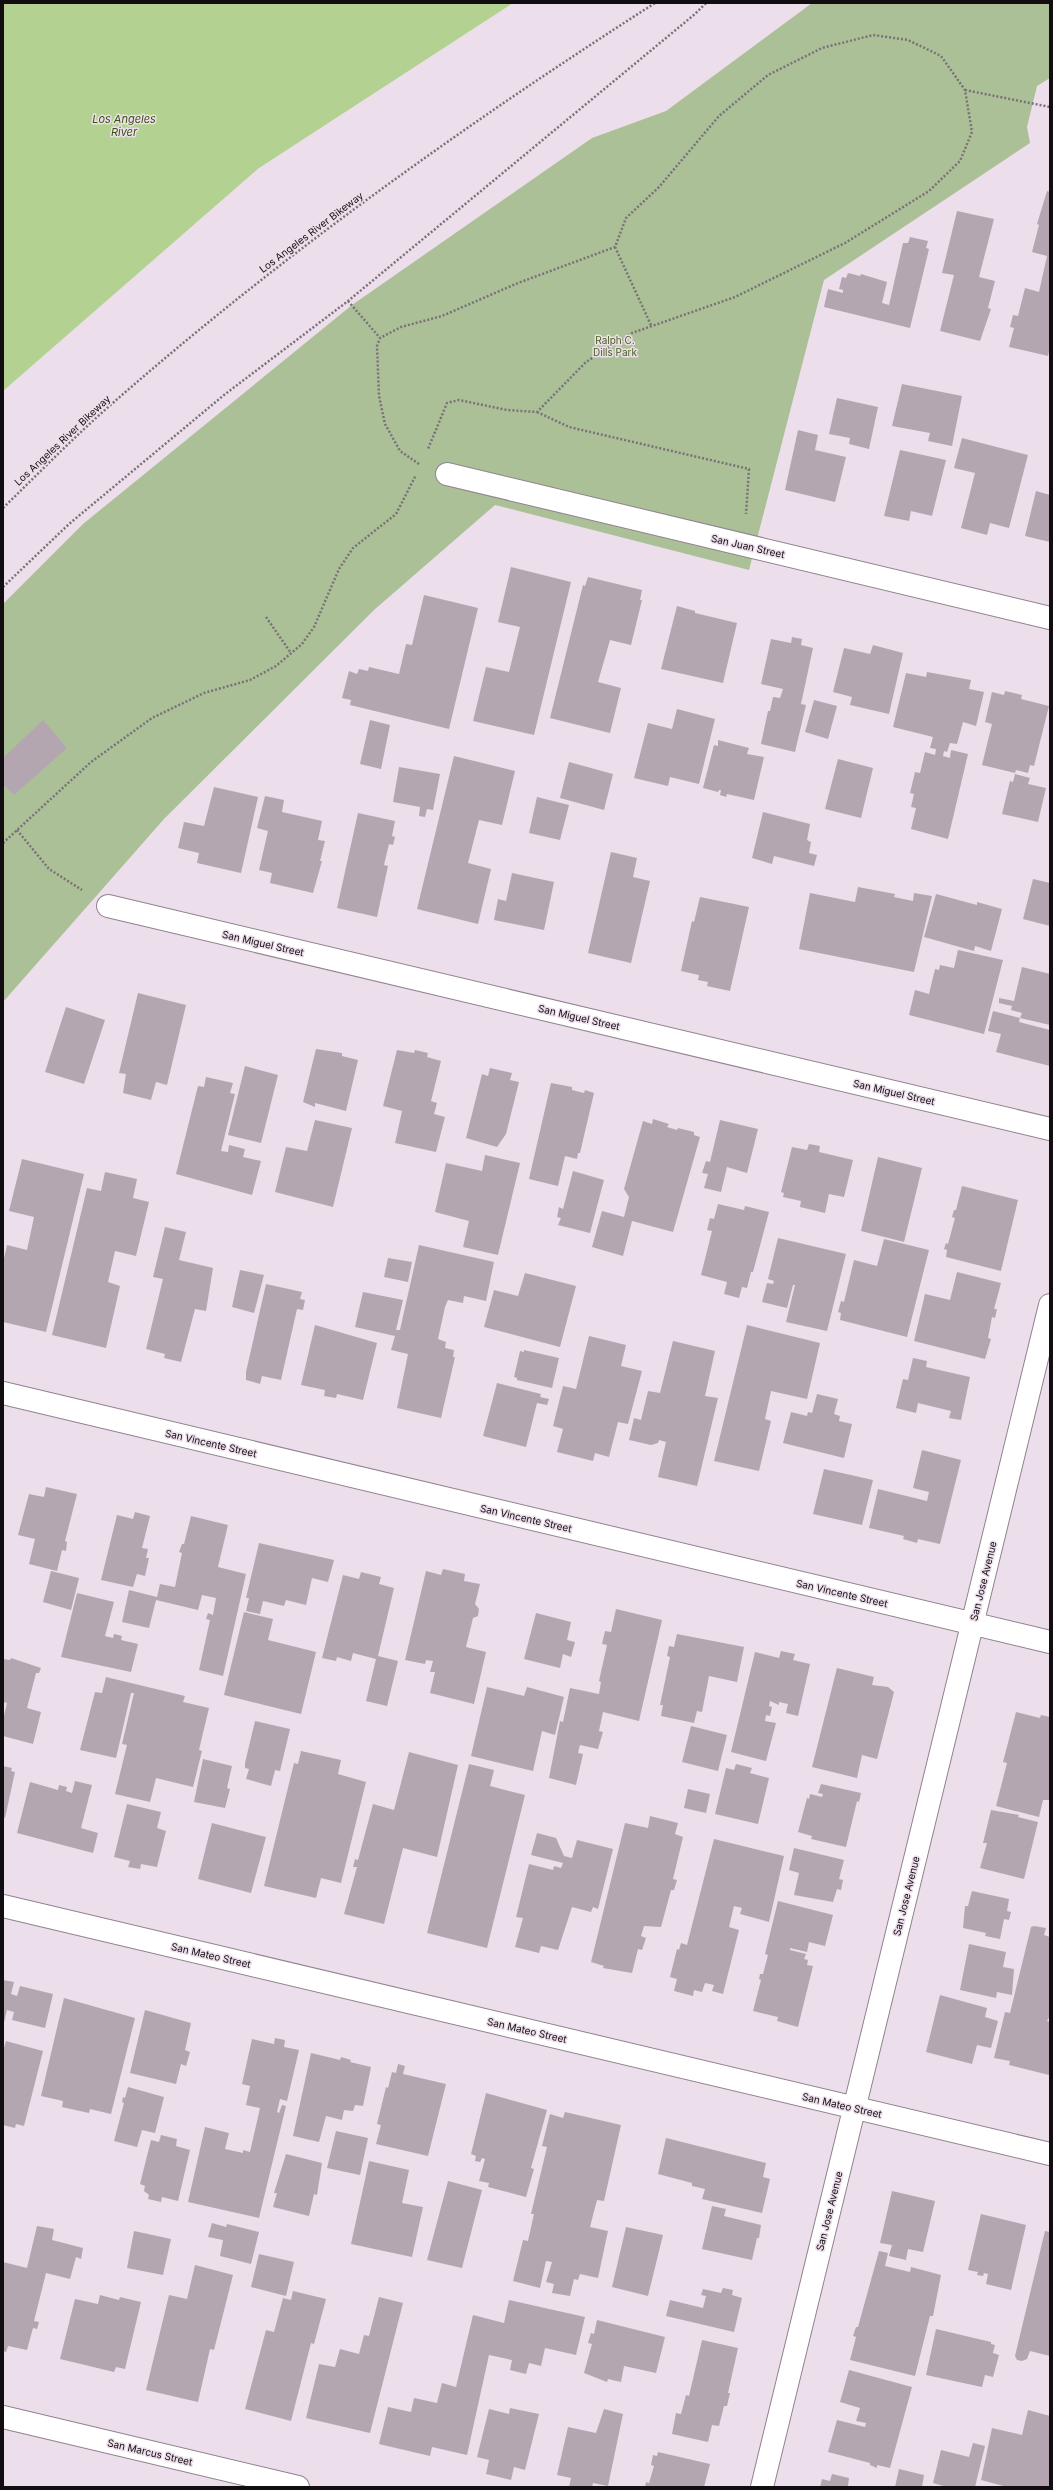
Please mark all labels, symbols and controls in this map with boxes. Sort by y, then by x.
water label: Los Angeles River [92,112,156,139]
street label: Los Angeles River Bikeway [257,189,366,275]
park label: Ralph C. Dills Park [593,334,638,358]
street label: Los Angeles River Bikeway [12,392,113,488]
street label: San Juan Street [710,532,787,560]
street label: San Miguel Street [221,928,306,958]
street label: San Miguel Street [537,1002,622,1032]
street label: San Miguel Street [852,1077,937,1107]
street label: San Vincente Street [164,1427,259,1460]
street label: San Vincente Street [479,1502,574,1535]
street label: San Jose Avenue [967,1540,999,1622]
street label: San Vincente Street [795,1577,890,1610]
street label: San Jose Avenue [890,1855,922,1937]
street label: San Mateo Street [170,1940,253,1970]
street label: San Mateo Street [486,2015,569,2045]
street label: San Mateo Street [801,2090,884,2120]
street label: San Jose Avenue [813,2170,845,2252]
street label: San Marcus Street [106,2436,194,2468]

